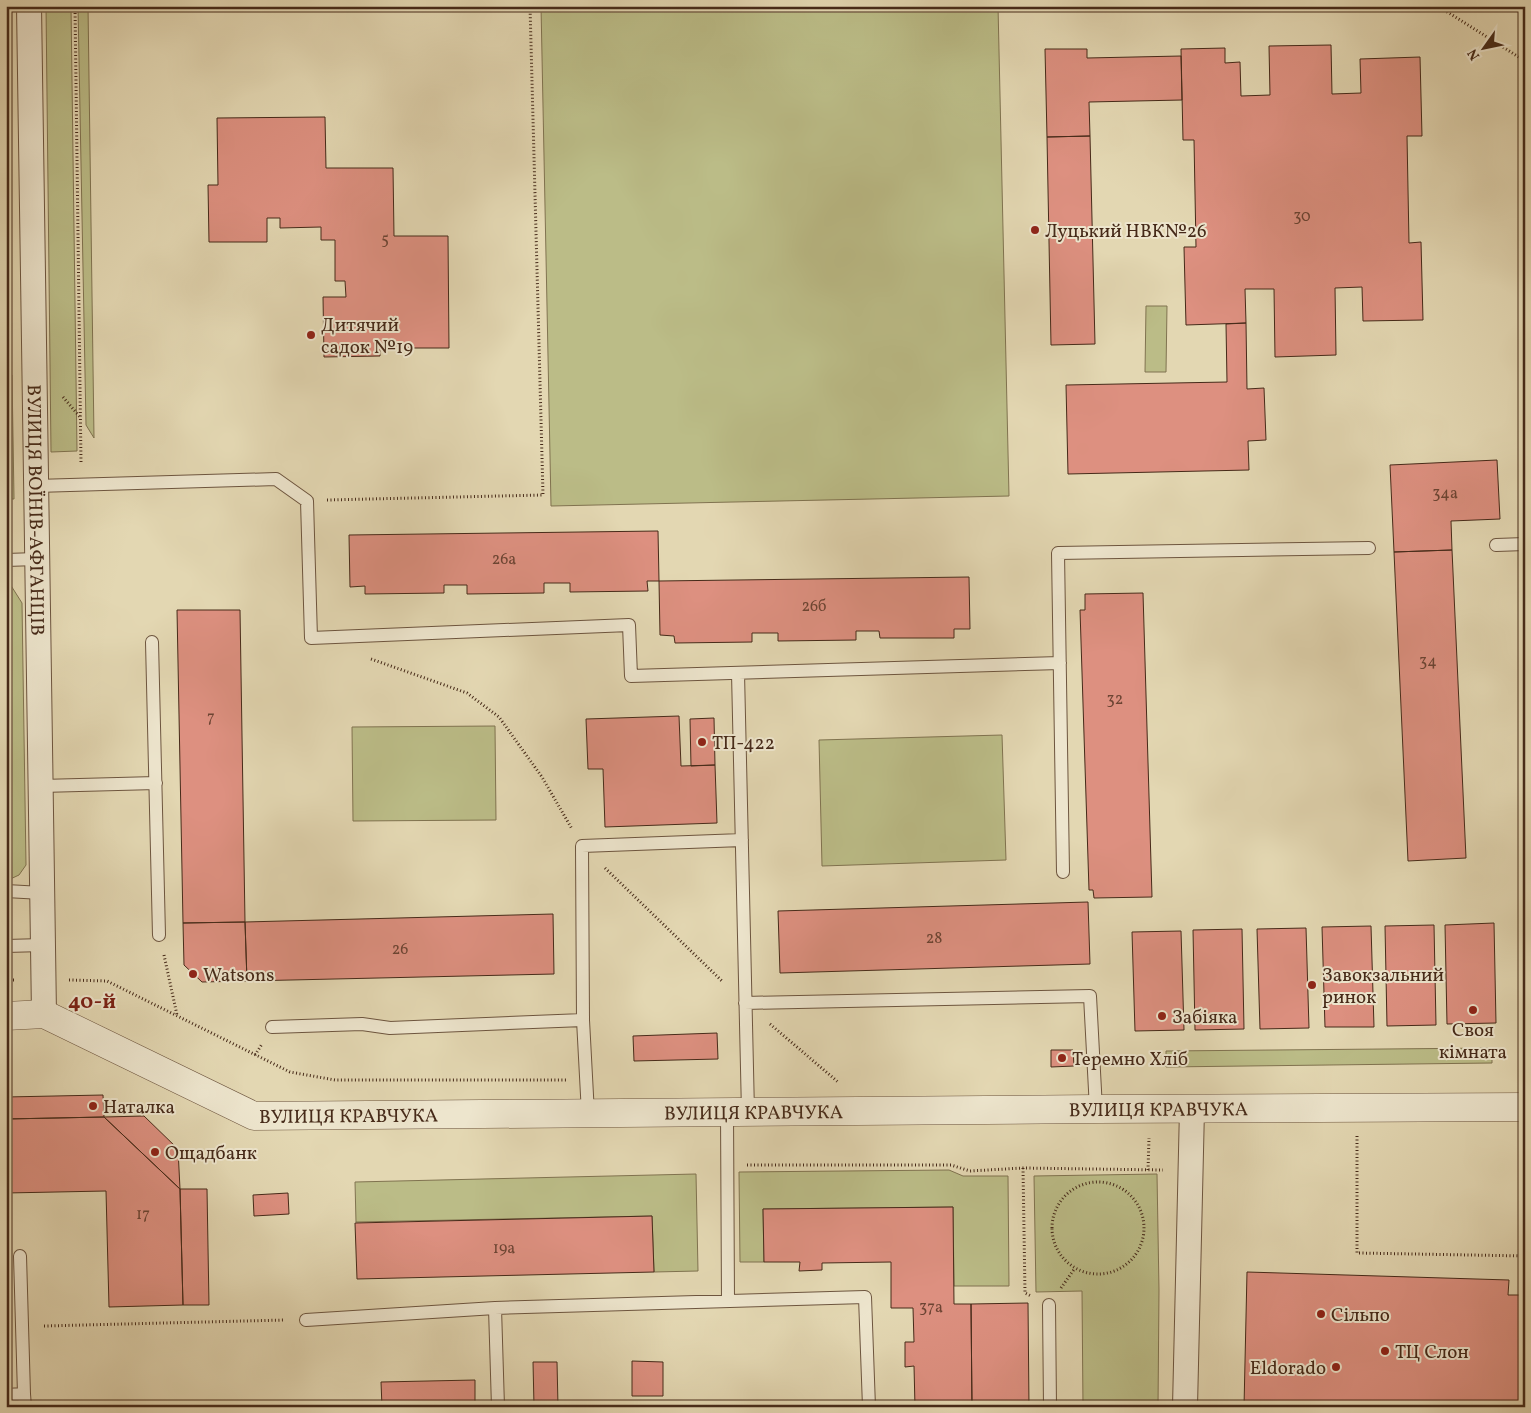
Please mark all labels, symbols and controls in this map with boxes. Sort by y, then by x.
north arrow [1458,22,1508,72]
text: N [1464,45,1485,64]
house number: 30 [1293,206,1311,228]
place label: Луцький НВК№26 [1045,219,1207,245]
marker: Луцький НВК№26 [1029,224,1041,236]
house number: 5 [381,229,389,251]
place label: Дитячий садок №19 [321,313,413,361]
marker: Дитячий садок №19 [305,329,317,341]
street label: ВУЛИЦЯ ВОЇНІВ-АФГАНЦІВ [20,384,49,636]
house number: 34а [1432,483,1458,505]
house number: 26а [492,549,516,571]
house number: 26б [801,596,827,618]
house number: 34 [1419,651,1437,673]
house number: 32 [1107,689,1123,711]
house number: 7 [207,707,215,729]
place label: ТП-422 [712,731,775,757]
marker: ТП-422 [696,736,708,748]
house number: 28 [926,928,942,950]
house number: 26 [392,939,408,961]
place label: Watsons [203,963,274,989]
place label: Завокзальний ринок [1322,963,1444,1011]
marker: Watsons [187,968,199,980]
marker: Завокзальний ринок [1306,979,1318,991]
district label: 40-й [68,988,116,1017]
marker: Своя кімната [1467,1004,1479,1016]
place label: Забіяка [1172,1005,1238,1031]
marker: Забіяка [1156,1010,1168,1022]
place label: Своя кімната [1439,1018,1507,1066]
place label: Теремно Хліб [1072,1047,1188,1073]
marker: Теремно Хліб [1056,1052,1068,1064]
place label: Наталка [103,1095,175,1121]
street label: ВУЛИЦЯ КРАВЧУКА [1069,1097,1248,1124]
marker: Наталка [87,1100,99,1112]
street label: ВУЛИЦЯ КРАВЧУКА [664,1100,843,1128]
street label: ВУЛИЦЯ КРАВЧУКА [259,1103,438,1131]
place label: Ощадбанк [165,1141,257,1167]
marker: Ощадбанк [149,1146,161,1158]
house number: 17 [136,1204,150,1226]
house number: 19а [493,1238,515,1260]
house number: 37а [919,1297,943,1319]
place label: Сільпо [1331,1303,1390,1329]
marker: Сільпо [1315,1308,1327,1320]
place label: ТЦ Слон [1395,1340,1469,1366]
marker: ТЦ Слон [1379,1345,1391,1357]
place label: Eldorado [1250,1356,1326,1382]
marker: Eldorado [1330,1361,1342,1373]

